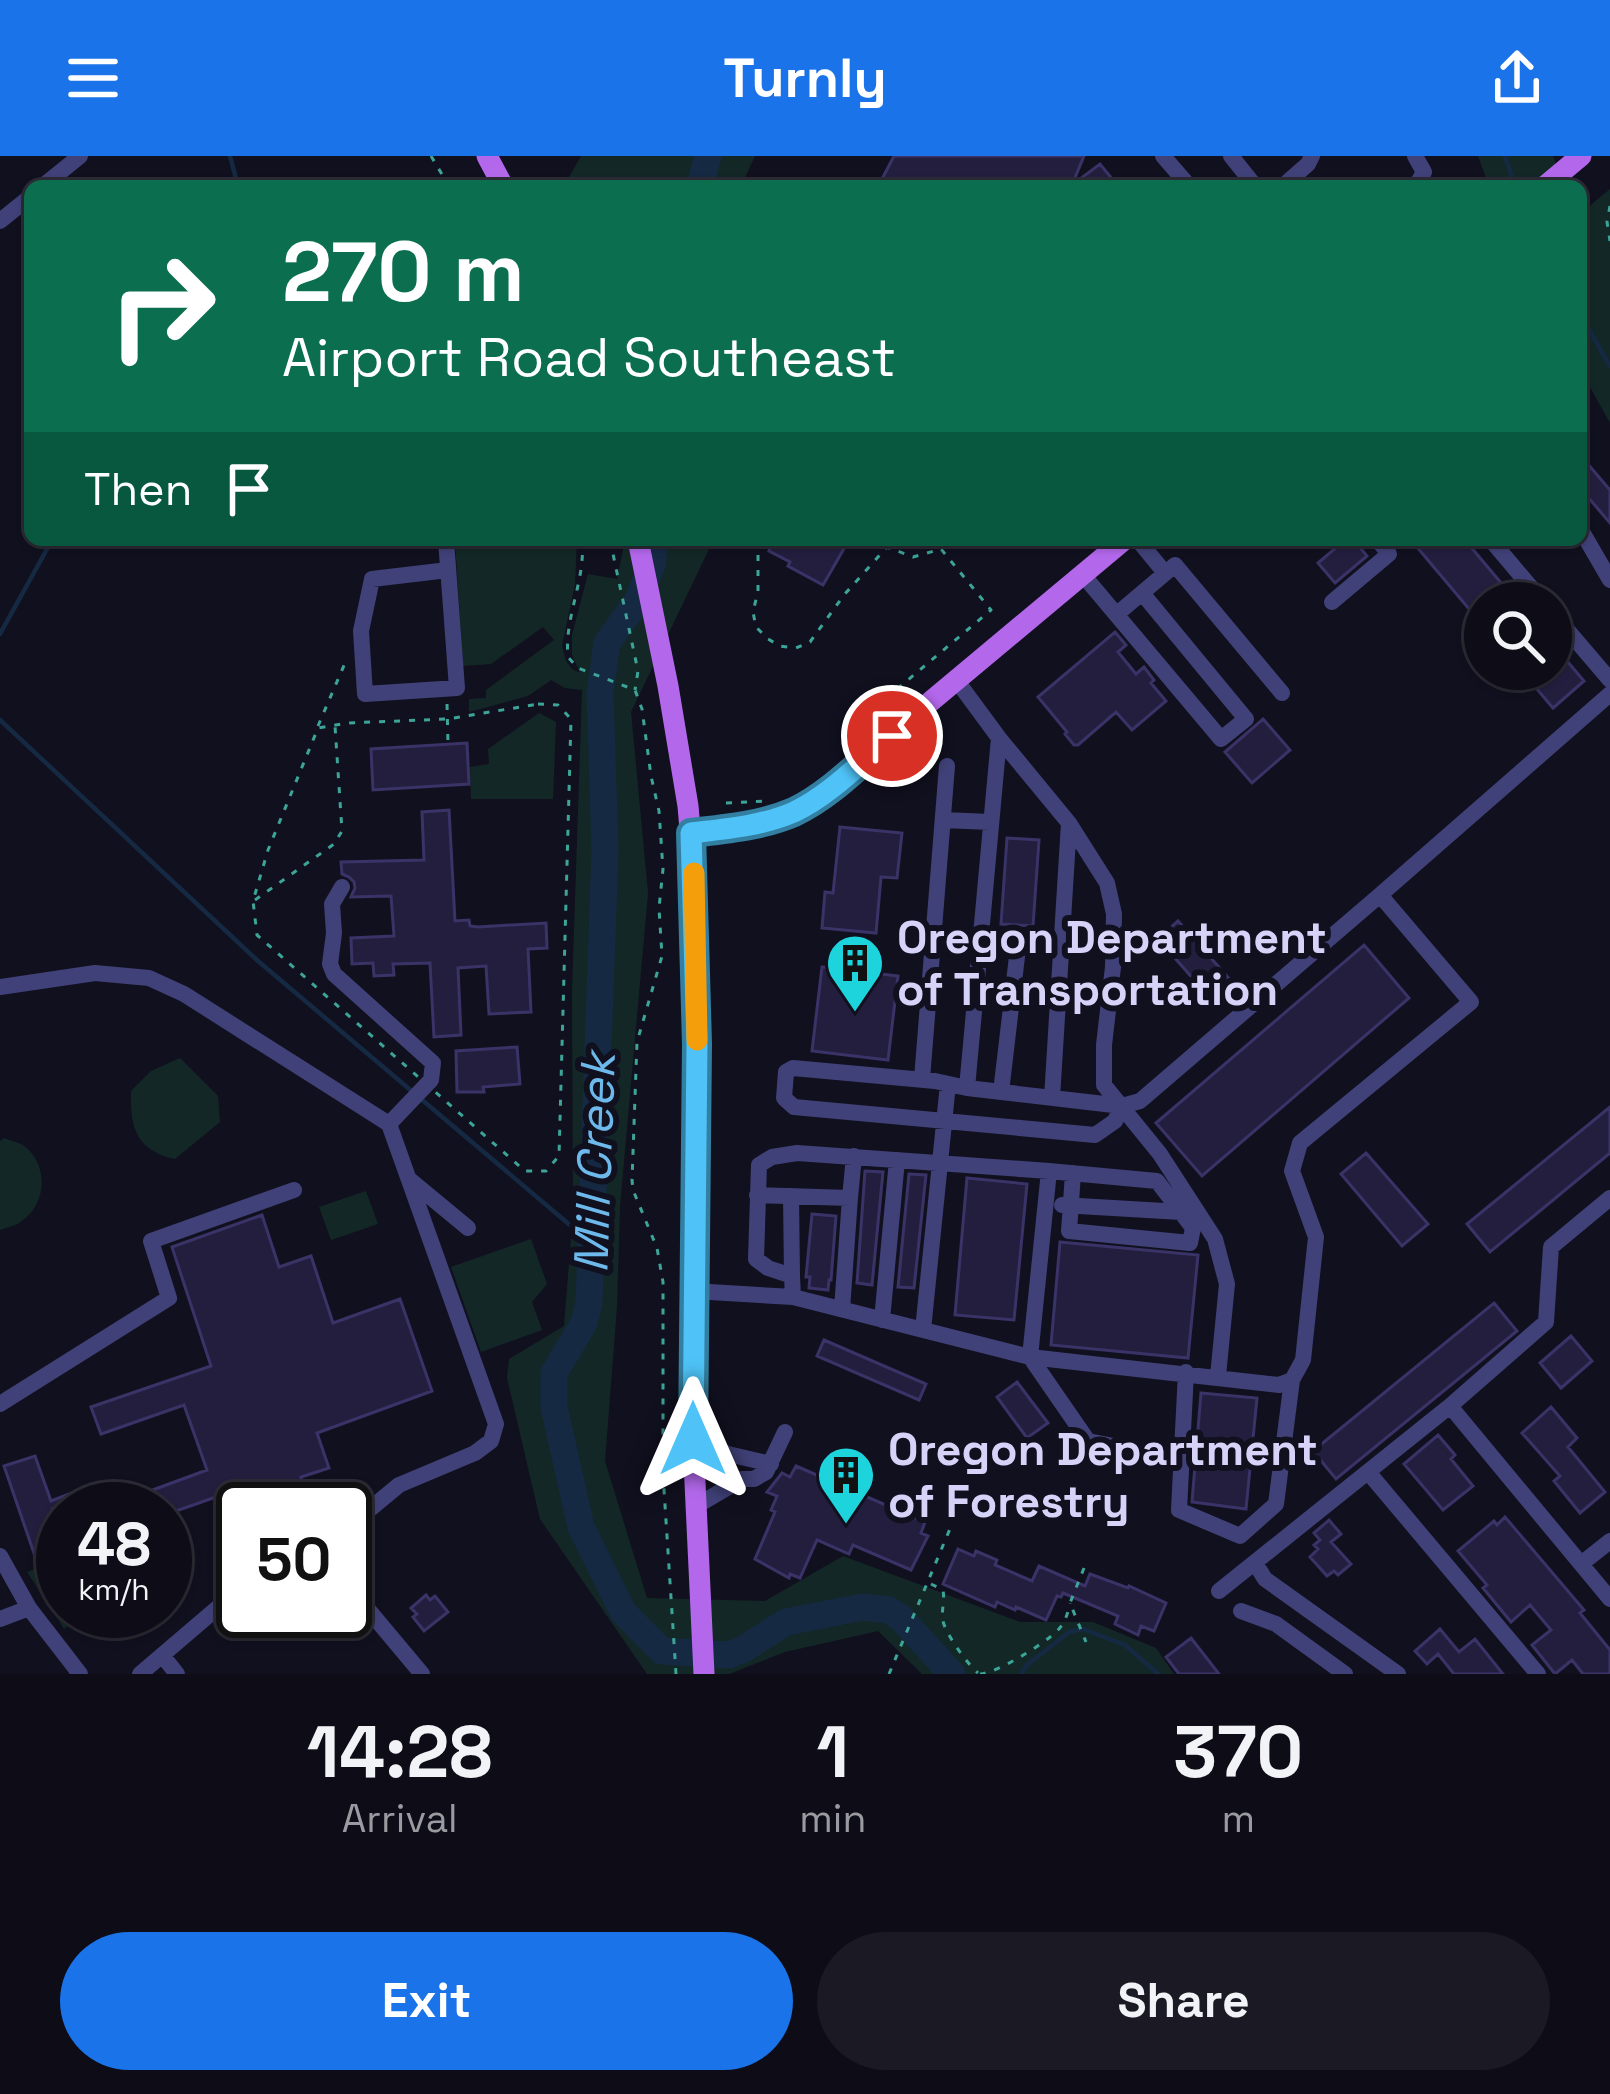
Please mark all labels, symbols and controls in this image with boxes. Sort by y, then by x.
text: Turnly [723,44,887,113]
icon: menu [60,45,126,111]
icon: share [1484,45,1550,111]
text: 270 m [282,218,525,326]
icon: right [84,228,240,384]
text: Airport Road Southeast [282,323,896,392]
icon: arrive [216,456,282,522]
text: Then [84,461,192,518]
map controls [1464,582,1572,690]
button: search [1464,582,1572,690]
pin [841,685,943,787]
icon: arrive [859,703,925,769]
place label: Oregon Department of Transportation [897,909,1327,1018]
building icon: Oregon Department of Transportation [824,932,886,1014]
water label: Mill Creek [560,1047,629,1274]
position arrow [630,1376,756,1502]
place label: Oregon Department of Forestry [888,1421,1318,1530]
building icon: Oregon Department of Forestry [815,1444,877,1526]
speed limit sign: 50 [216,1482,372,1638]
text: 48 [77,1506,151,1583]
text: km/h [78,1570,150,1609]
text: 14:28 [307,1706,493,1798]
text: 1 [817,1706,849,1798]
text: 370 [1173,1706,1303,1798]
text: Arrival [342,1794,458,1843]
text: min [799,1794,866,1843]
text: m [1221,1794,1255,1843]
button: Exit [60,1932,793,2070]
button: Share [817,1932,1550,2070]

